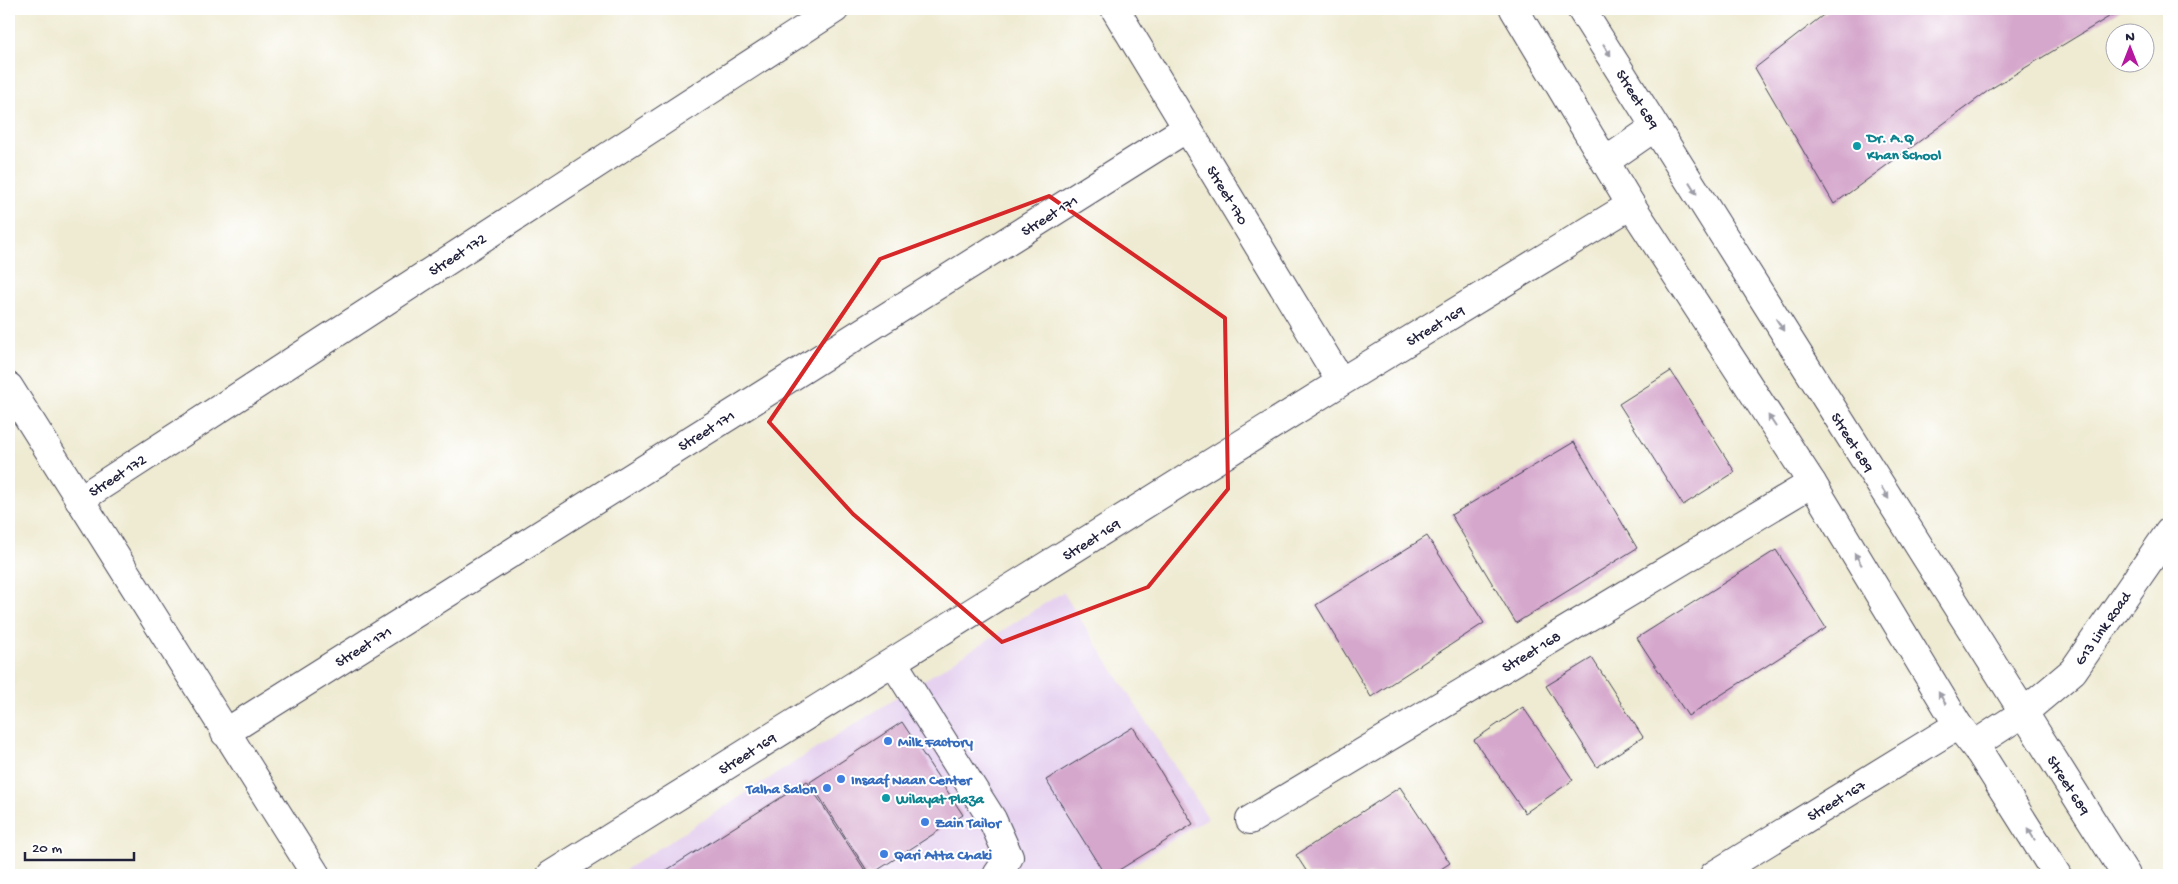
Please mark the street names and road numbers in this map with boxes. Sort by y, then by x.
street label: Street 689 [1611,67,1662,134]
street label: Street 170 [1202,163,1251,229]
street label: Street 171 [1018,192,1082,241]
street label: Street 172 [426,230,490,281]
street label: Street 169 [1404,302,1469,351]
street label: Street 171 [675,407,739,456]
street label: Street 689 [1826,410,1877,477]
street label: Street 172 [86,451,150,502]
street label: Street 169 [1060,516,1125,565]
street label: G13 Link Road [2072,588,2136,669]
street label: Street 171 [332,623,396,672]
street label: Street 168 [1499,628,1565,677]
street label: Street 169 [716,730,781,779]
street label: Street 689 [2042,753,2093,820]
street label: Street 167 [1805,777,1871,826]

